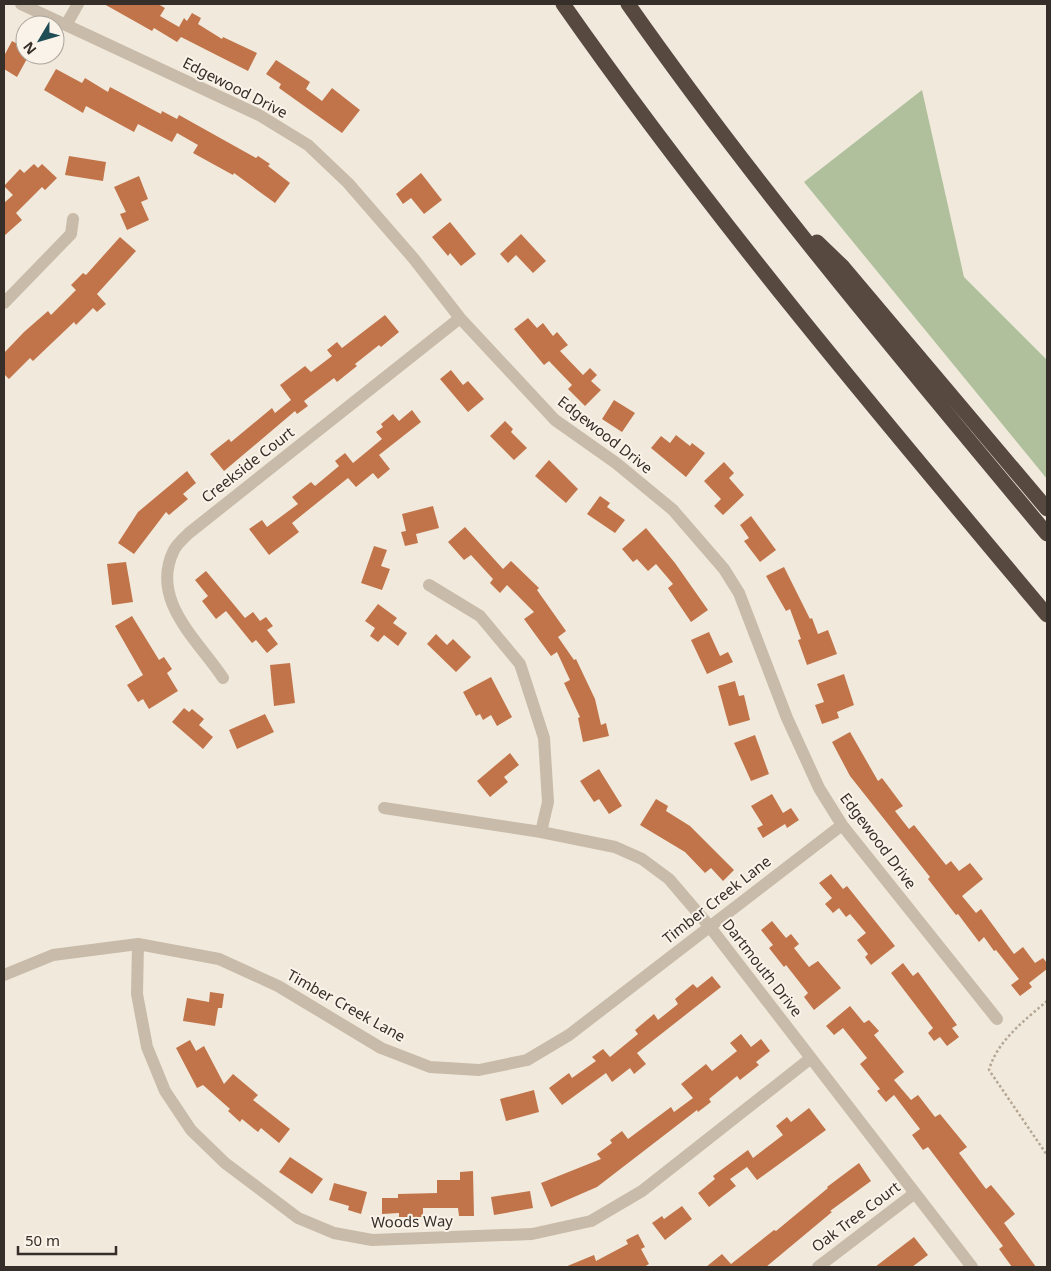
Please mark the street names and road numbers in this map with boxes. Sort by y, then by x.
street label: Edgewood Drive [180,52,291,122]
street label: Edgewood Drive [554,391,657,478]
street label: Creekside Court [197,421,298,507]
street label: Edgewood Drive [836,788,921,892]
street label: Timber Creek Lane [658,851,775,948]
street label: Dartmouth Drive [718,914,807,1020]
street label: Timber Creek Lane [284,964,409,1046]
street label: Oak Tree Court [807,1176,904,1256]
street label: Woods Way [371,1210,453,1232]

